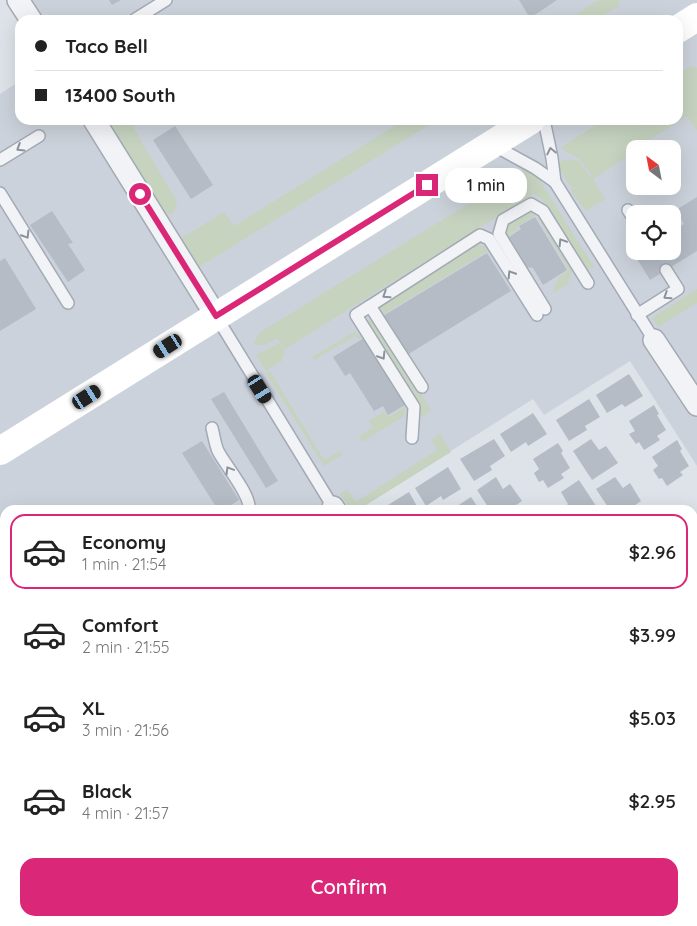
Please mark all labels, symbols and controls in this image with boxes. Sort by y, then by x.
text: Taco Bell [65,34,148,58]
text: 13400 South [65,83,176,107]
north arrow [626,140,681,195]
map controls [626,140,681,260]
one-way arrow [16,142,25,151]
one-way arrow [546,147,557,155]
callout: 1 min [444,168,527,202]
route end [416,174,438,196]
text: 1 min [467,175,505,195]
route start [129,183,151,205]
button: locate [626,205,681,260]
one-way arrow [19,229,29,238]
one-way arrow [559,238,568,247]
one-way arrow [507,270,517,279]
one-way arrow [383,289,392,298]
one-way arrow [663,289,672,299]
car [151,332,184,360]
one-way arrow [376,351,385,360]
car [245,372,274,406]
car [70,383,103,411]
one-way arrow [226,466,236,475]
icon: car [22,529,67,574]
text: Economy [82,530,166,554]
text: $2.96 [629,540,676,564]
text: 1 min · 21:54 [82,554,166,574]
icon: car [22,612,67,657]
text: Comfort [82,613,159,637]
text: $3.99 [629,623,676,647]
text: 2 min · 21:55 [82,637,170,657]
icon: car [22,695,67,740]
text: XL [82,696,105,720]
text: $5.03 [629,706,676,730]
text: 3 min · 21:56 [82,720,169,740]
icon: car [22,778,67,823]
text: Black [82,779,132,803]
text: $2.95 [628,789,676,813]
text: 4 min · 21:57 [82,803,169,823]
button: Confirm [20,858,678,916]

